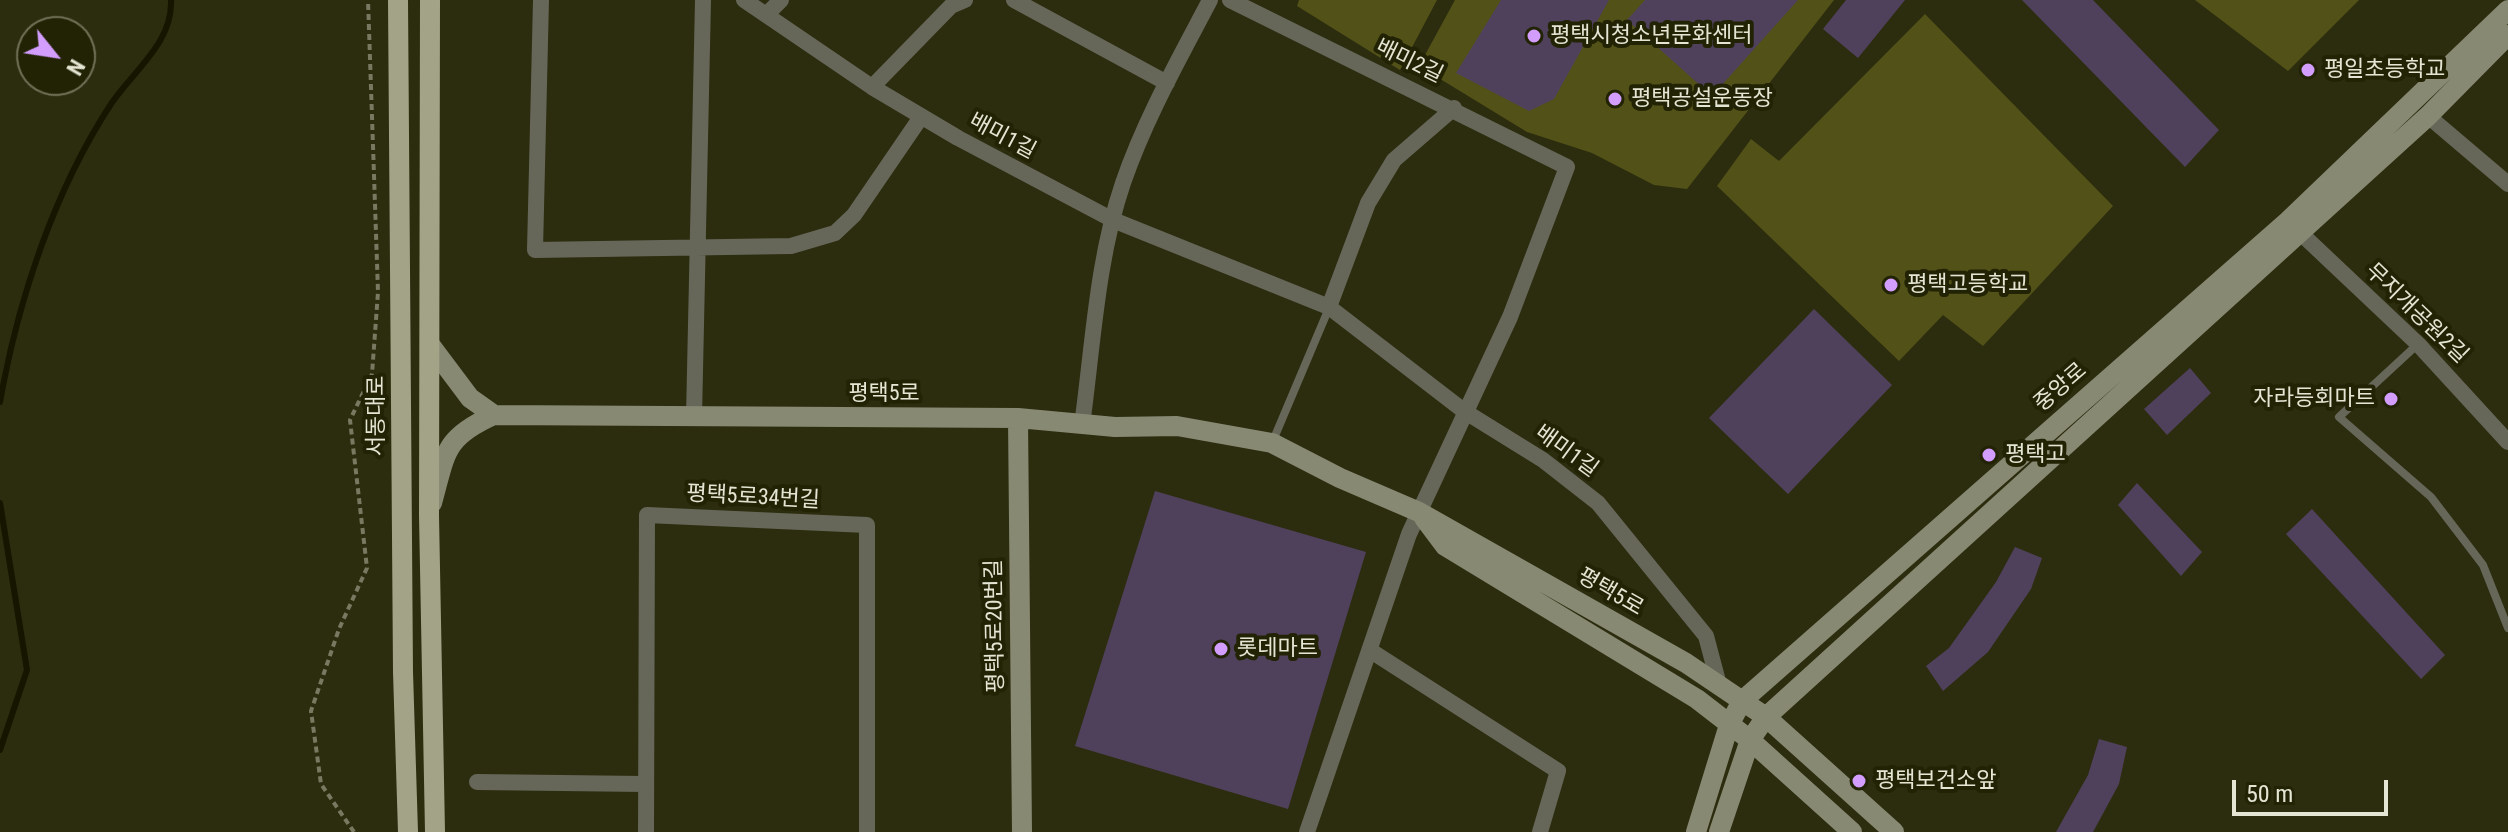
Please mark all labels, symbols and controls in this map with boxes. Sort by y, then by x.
north arrow [16,16,96,96]
place label: 평택시청소년문화센터 [1550,23,1752,49]
marker: 평택시청소년문화센터 [1525,27,1543,45]
street label: 배미2길 [1371,34,1447,90]
text: N [61,55,90,79]
place label: 평일초등학교 [2324,57,2445,83]
marker: 평일초등학교 [2299,61,2317,79]
place label: 평택공설운동장 [1631,86,1773,112]
marker: 평택공설운동장 [1606,90,1624,108]
street label: 배미1길 [964,109,1040,165]
street label: 무지개공원2길 [2359,259,2473,369]
place label: 평택고등학교 [1907,272,2028,298]
marker: 평택고등학교 [1882,276,1900,294]
street label: 중앙로 [2029,358,2093,418]
street label: 서동대로 [364,376,390,456]
street label: 평택5로 [848,381,920,407]
place label: 자라등회마트 [2254,386,2375,412]
marker: 자라등회마트 [2382,390,2400,408]
street label: 배미1길 [1529,420,1603,484]
place label: 평택고 [2005,442,2066,468]
marker: 평택고 [1980,446,1998,464]
street label: 평택5로34번길 [686,481,820,515]
street label: 평택5로20번길 [982,559,1010,693]
street label: 평택5로 [1572,564,1648,622]
place label: 롯데마트 [1237,636,1318,662]
marker: 롯데마트 [1212,640,1230,658]
scale bar [2236,764,2392,814]
place label: 평택보건소앞 [1875,768,1996,794]
marker: 평택보건소앞 [1850,772,1868,790]
text: 50 m [2246,780,2293,808]

